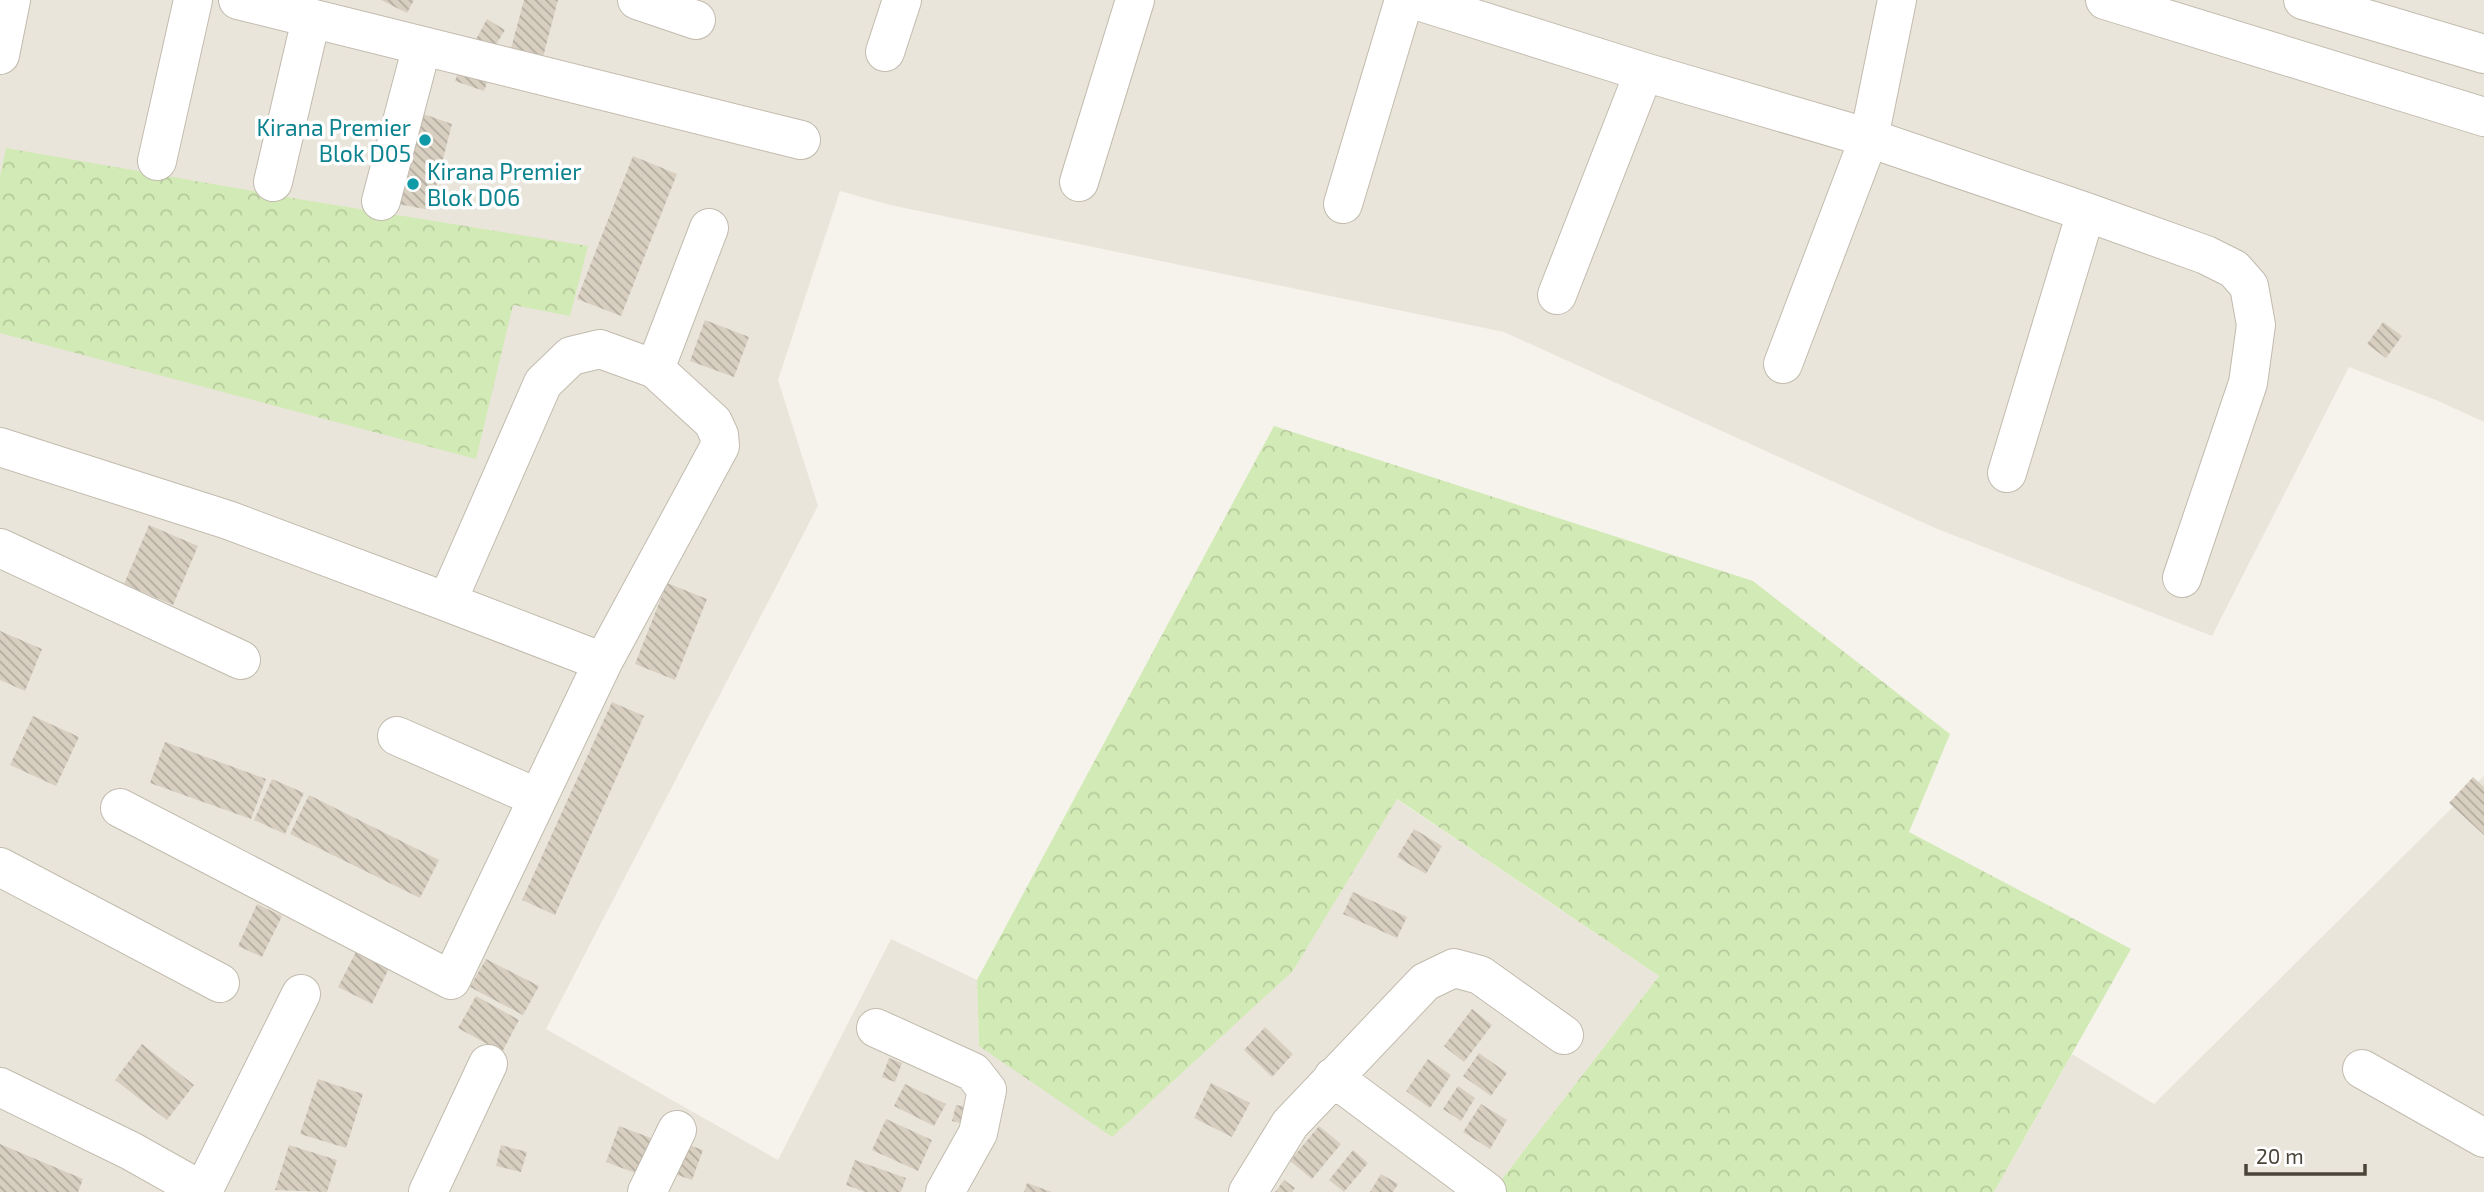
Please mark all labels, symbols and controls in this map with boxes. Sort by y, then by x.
place label: Kirana Premier Blok D05 [256,113,411,167]
marker: Kirana Premier Blok D05 [417,132,433,148]
place label: Kirana Premier Blok D06 [427,157,582,211]
marker: Kirana Premier Blok D06 [405,176,421,192]
scale bar [2246,1132,2365,1176]
text: 20 m [2256,1143,2304,1168]

